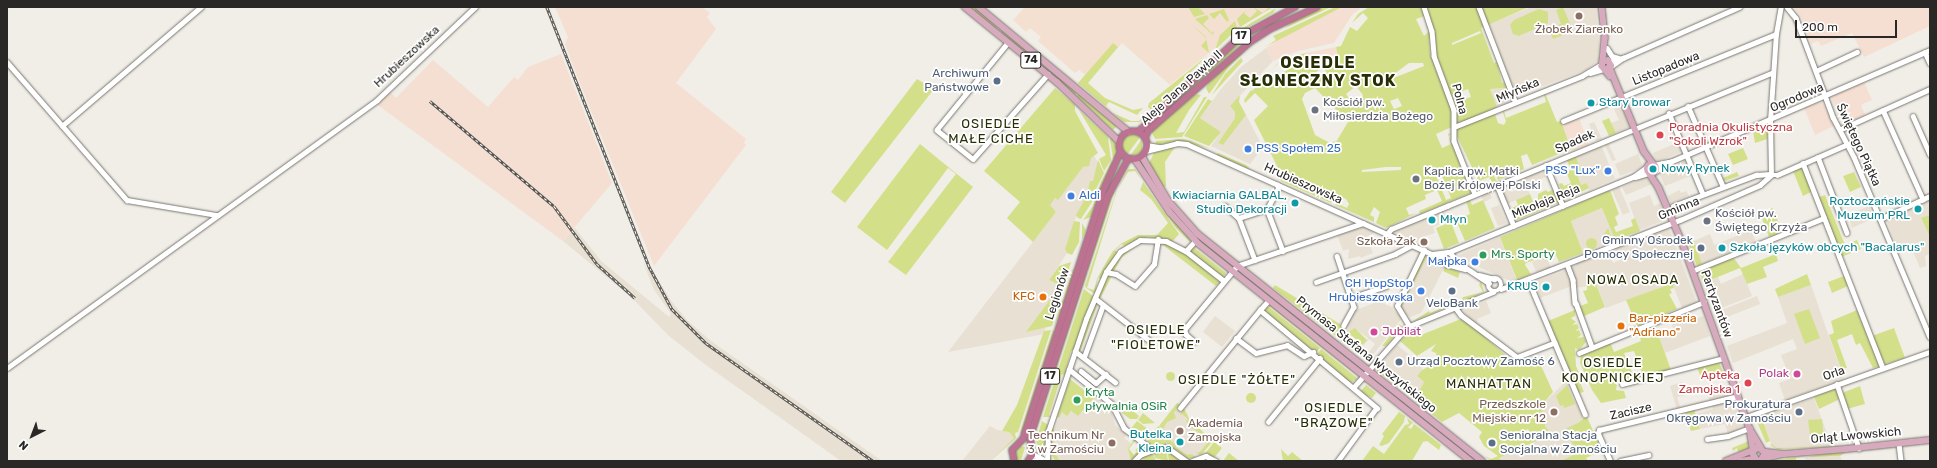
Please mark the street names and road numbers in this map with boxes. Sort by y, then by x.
street label: Hrubieszowska [371,23,443,91]
road number: 17 [1231,27,1251,45]
street label: Aleje Jana Pawła II [1138,48,1226,128]
street label: Listopadowa [1630,49,1702,89]
road number: 74 [1020,51,1042,69]
street label: Młyńska [1494,75,1542,107]
street label: Ogrodowa [1768,80,1826,116]
street label: Polna [1448,82,1470,116]
street label: Świętego Piątka [1833,101,1883,189]
street label: Spadek [1553,127,1597,157]
street label: Hrubieszowska [1262,160,1344,208]
street label: Mikołaja Reja [1510,182,1582,222]
street label: Gminna [1656,194,1702,224]
street label: Legionów [1043,266,1073,322]
street label: Partyzantów [1697,268,1735,340]
street label: Prymasa Stefana Wyszyńskiego [1293,294,1439,416]
street label: Orla [1821,364,1847,384]
road number: 17 [1040,367,1060,385]
street label: Zacisze [1609,400,1653,424]
street label: Orląt Lwowskich [1810,425,1902,447]

